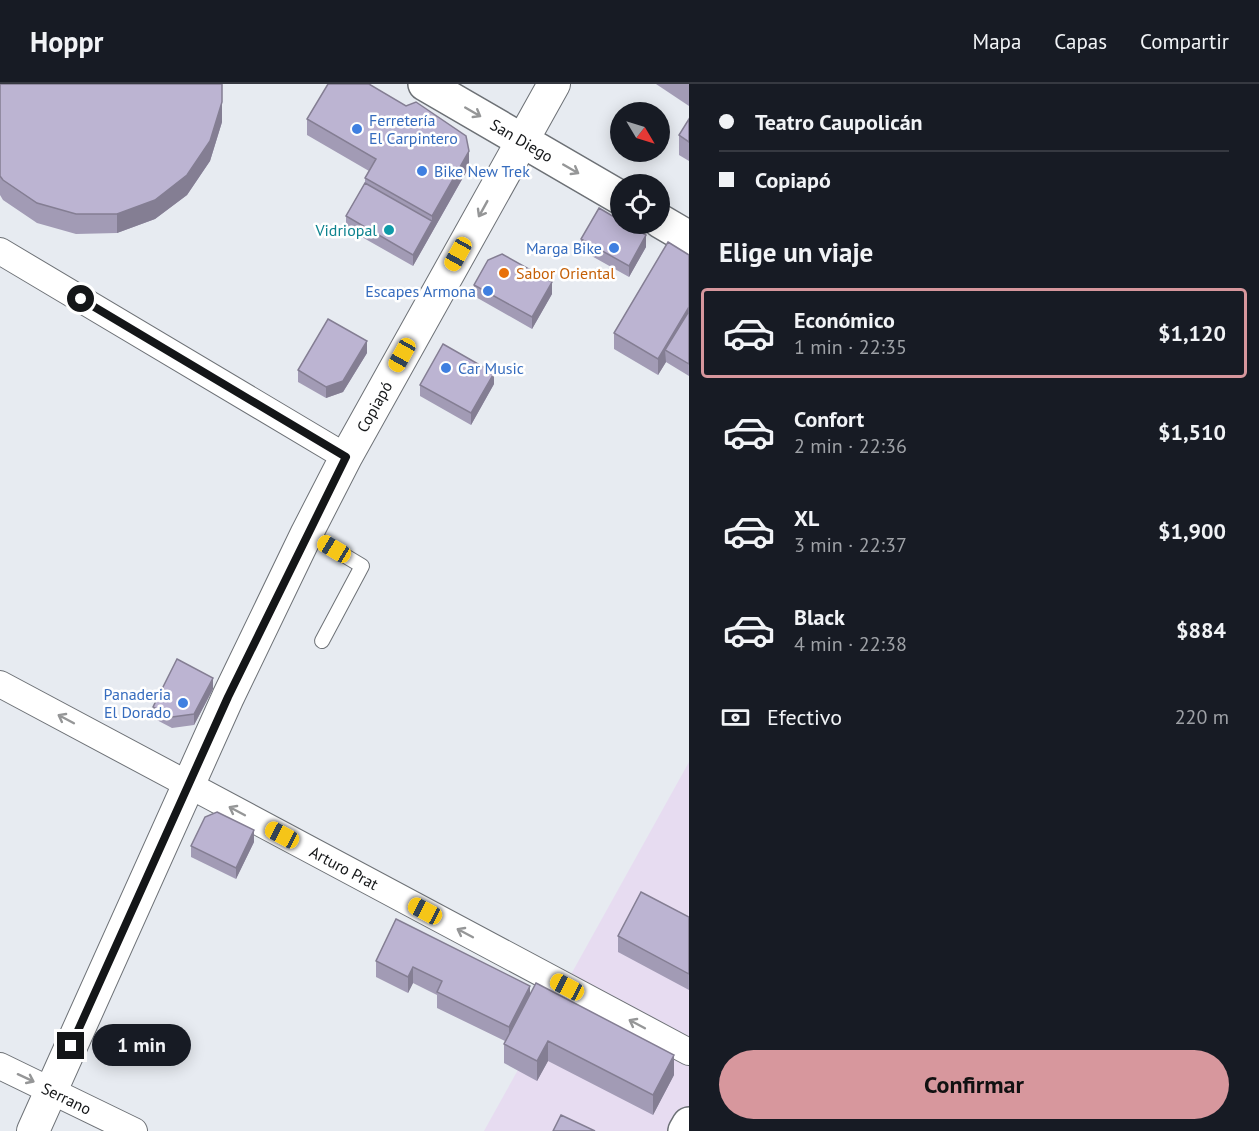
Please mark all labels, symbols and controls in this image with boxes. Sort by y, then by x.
text: Hoppr [30,23,103,60]
text: Mapa [973,28,1021,55]
text: Capas [1054,28,1107,55]
text: Compartir [1140,28,1229,55]
north arrow [610,102,670,162]
map controls [610,102,670,234]
one-way arrow [464,106,481,118]
text: Teatro Caupolicán [755,108,923,136]
place label: Ferretería El Carpintero [369,110,458,148]
street label: San Diego [487,114,557,166]
marker: Ferretería El Carpintero [350,122,364,136]
place label: Bike New Trek [434,161,530,181]
one-way arrow [562,163,579,175]
marker: Bike New Trek [415,164,429,178]
text: Copiapó [755,166,831,194]
button: locate [610,174,670,234]
one-way arrow [477,200,489,217]
place label: Vidriopal [314,220,377,240]
marker: Vidriopal [382,223,396,237]
car [441,234,475,274]
text: Elige un viaje [719,235,873,269]
place label: Marga Bike [526,238,602,258]
marker: Marga Bike [607,241,621,255]
place label: Sabor Oriental [516,263,615,283]
marker: Sabor Oriental [497,266,511,280]
place label: Escapes Armona [365,281,476,301]
marker: Escapes Armona [481,284,495,298]
route start [67,285,94,312]
icon: car [722,306,776,360]
text: Económico [794,306,895,334]
text: $1,120 [1158,319,1226,347]
text: 1 min · 22:35 [794,334,907,360]
car [385,335,419,375]
place label: Car Music [458,358,524,378]
marker: Car Music [439,361,453,375]
street label: Copiapó [352,378,396,436]
icon: car [722,405,776,459]
text: Confort [794,405,864,433]
text: $1,510 [1158,418,1226,446]
text: 2 min · 22:36 [794,433,907,459]
icon: car [722,504,776,558]
text: XL [794,504,819,532]
text: $1,900 [1158,517,1226,545]
car [314,532,354,566]
text: 3 min · 22:37 [794,532,907,558]
icon: car [722,603,776,657]
text: Black [794,603,845,631]
text: $884 [1176,616,1226,644]
text: 4 min · 22:38 [794,631,907,657]
place label: Panaderia El Dorado [104,684,171,722]
marker: Panaderia El Dorado [176,696,190,710]
icon: cash [719,701,752,734]
text: Efectivo [767,703,842,731]
text: 220 m [1175,704,1229,730]
one-way arrow [57,713,75,724]
one-way arrow [229,805,247,816]
car [262,819,302,851]
street label: Arturo Prat [306,841,382,894]
car [405,895,445,927]
one-way arrow [457,927,474,939]
car [547,971,587,1003]
one-way arrow [629,1018,647,1029]
callout: 1 min [92,1025,191,1067]
route end [57,1032,84,1059]
text: 1 min [117,1032,166,1058]
button: Confirmar [719,1050,1229,1119]
one-way arrow [16,1072,34,1084]
street label: Serrano [38,1078,95,1119]

